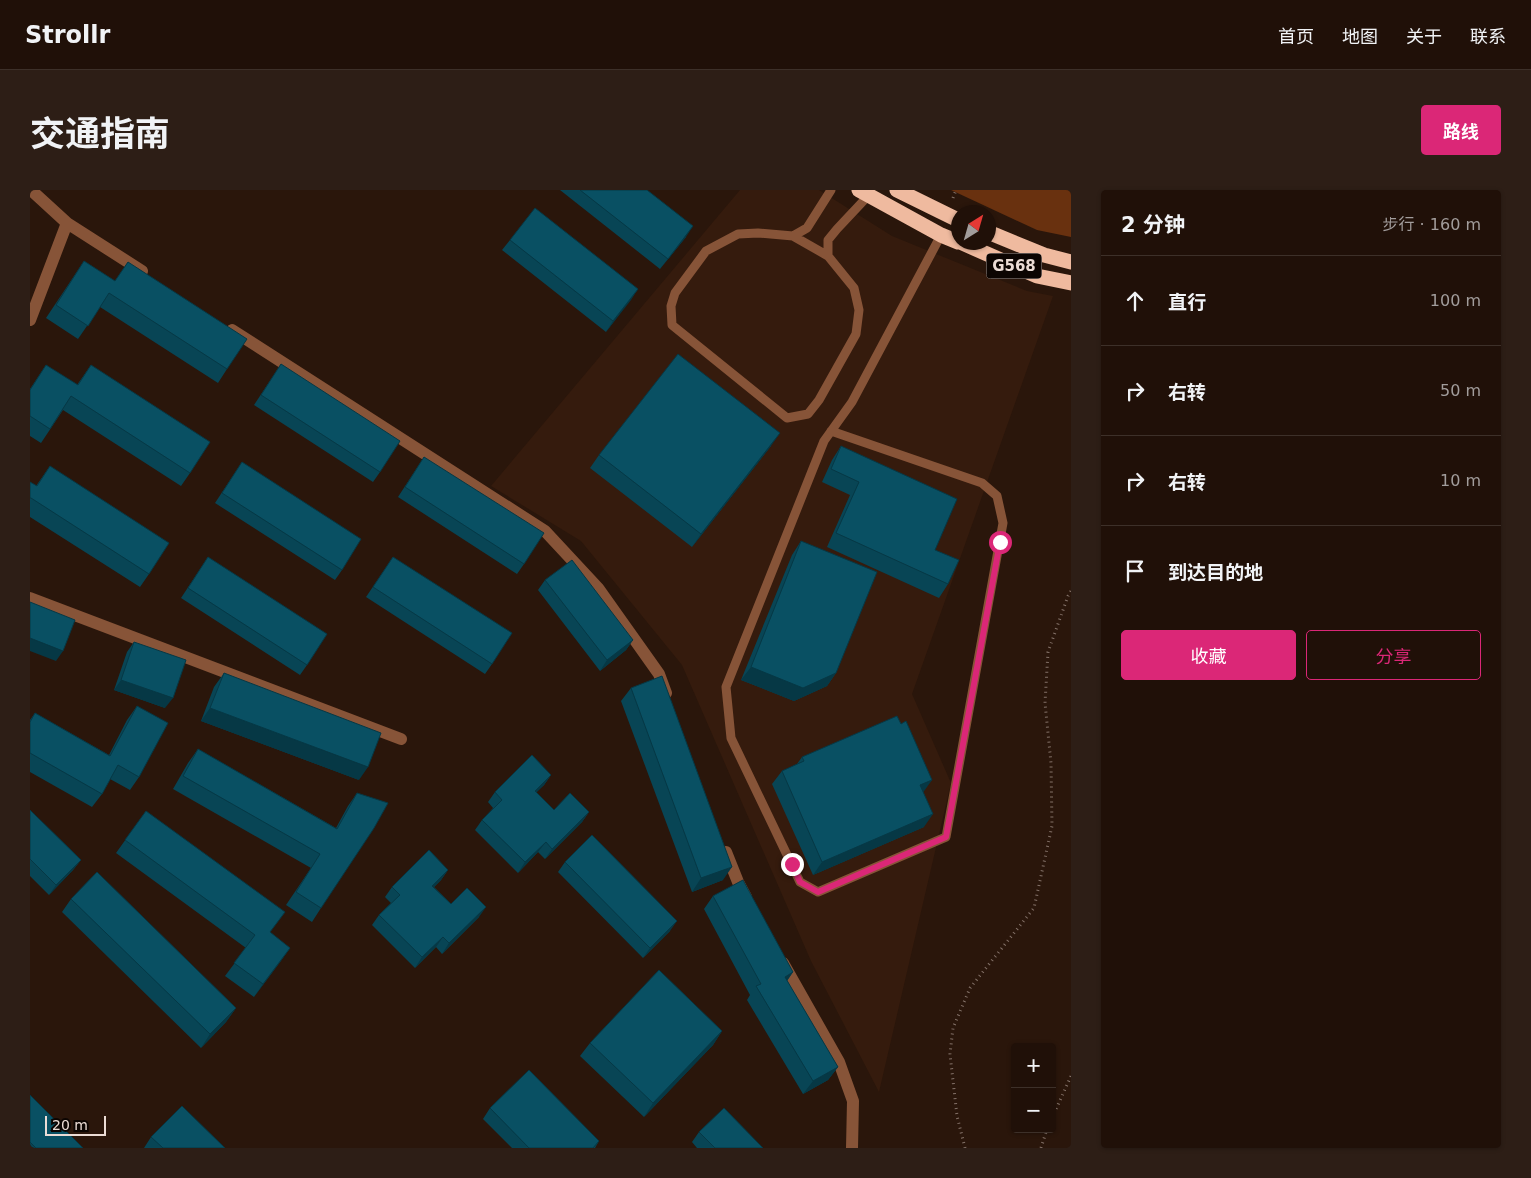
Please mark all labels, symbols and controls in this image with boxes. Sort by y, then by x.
text: Strollr [25,21,110,49]
text: 首页 [1278,26,1314,47]
text: 地图 [1342,26,1378,47]
text: 关于 [1406,26,1442,47]
text: 联系 [1470,26,1506,47]
button: 路线 [1421,105,1501,155]
text: 交通指南 [30,114,170,154]
north arrow [951,205,996,250]
text: 2 分钟 [1121,213,1185,237]
text: 步行 · 160 m [1383,215,1481,234]
road number: G568 [986,254,1042,278]
icon: ahead [1121,287,1149,315]
text: 直行 [1168,291,1206,313]
text: 100 m [1430,291,1481,310]
icon: right [1121,377,1149,405]
text: 右转 [1168,381,1206,403]
text: 50 m [1440,381,1481,400]
icon: right [1121,467,1149,495]
text: 右转 [1168,471,1206,493]
text: 10 m [1440,471,1481,490]
route start [989,531,1012,554]
icon: arrive [1121,557,1149,585]
text: 到达目的地 [1168,561,1263,583]
button: 收藏 [1121,630,1296,680]
button: 分享 [1306,630,1481,680]
route end [781,853,804,876]
map controls [1011,1043,1056,1133]
button: + [1011,1043,1056,1088]
button: − [1011,1088,1056,1133]
scale bar [45,1113,106,1136]
text: 20 m [52,1117,88,1133]

